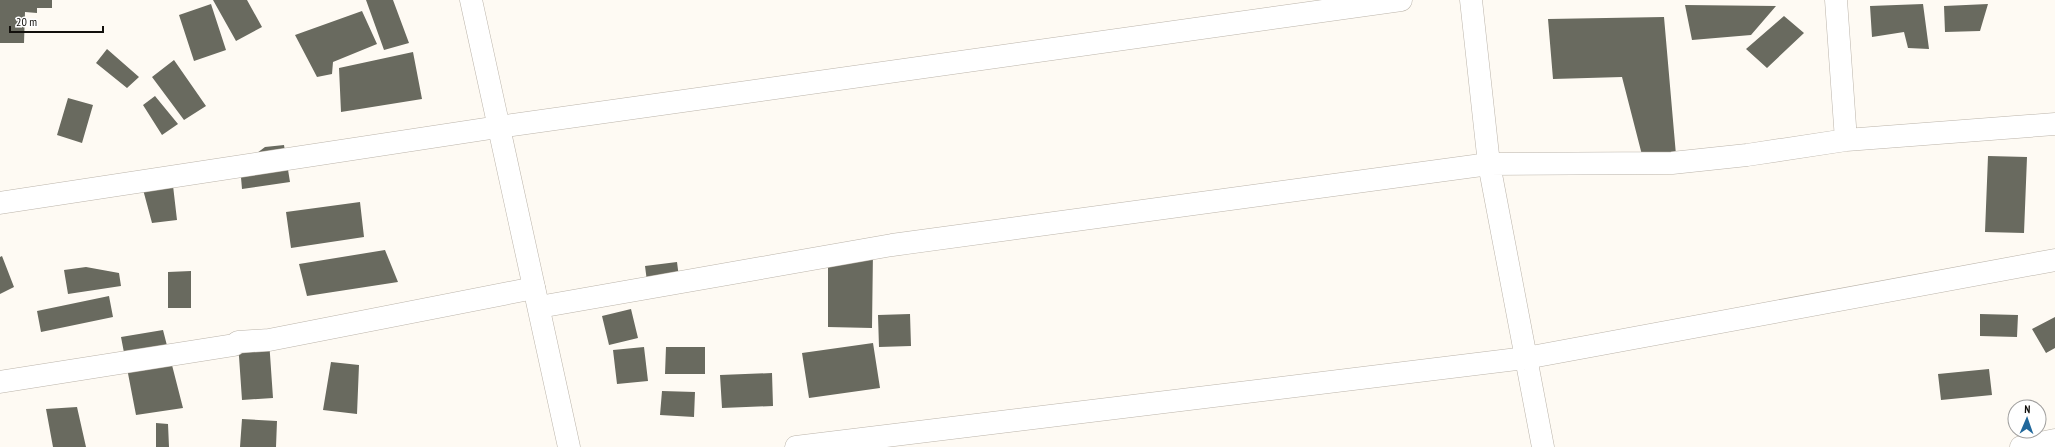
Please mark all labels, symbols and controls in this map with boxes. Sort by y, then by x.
scale bar [10,8,103,34]
text: 20 m [16,14,37,29]
north arrow [2007,399,2047,439]
text: N [2024,402,2031,416]

